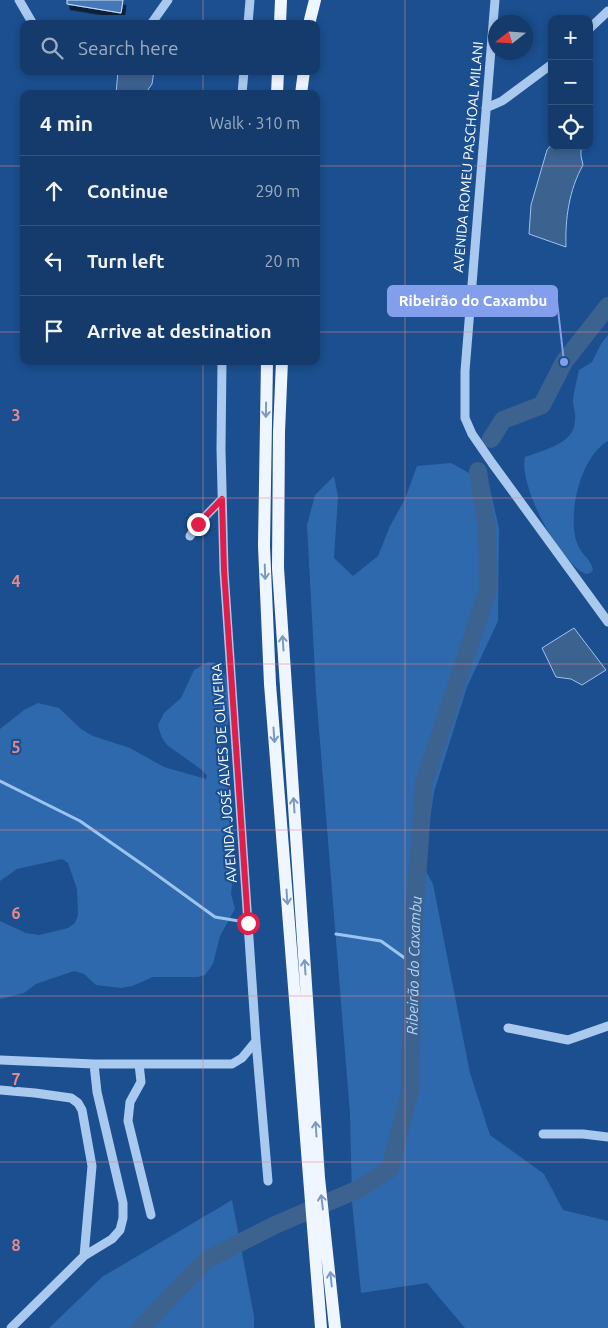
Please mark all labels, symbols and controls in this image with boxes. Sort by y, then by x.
north arrow [488,15,533,60]
map controls [548,15,593,150]
button: + [548,15,593,60]
search box [20,20,320,75]
icon: search [38,34,66,62]
text: Search here [78,37,178,59]
street label: AVENIDA ROMEU PASCHOAL MILANI [450,41,486,273]
button: − [548,60,593,105]
button: locate [548,105,593,150]
text: 4 min [40,111,93,135]
text: Walk · 310 m [209,114,300,132]
icon: ahead [40,177,68,205]
text: Continue [87,180,168,202]
text: 290 m [255,182,300,200]
icon: left [40,247,68,275]
text: Turn left [87,250,165,272]
text: 20 m [264,252,300,270]
callout: Ribeirão do Caxambu [388,286,557,316]
text: Ribeirão do Caxambu [399,292,547,309]
icon: arrive [40,317,68,345]
text: Arrive at destination [87,320,272,342]
one-way arrow [261,402,271,418]
text: 3 [11,406,21,424]
route end [187,513,210,536]
one-way arrow [261,564,270,580]
text: 4 [11,572,21,590]
one-way arrow [278,635,287,651]
street label: AVENIDA JOSÉ ALVES DE OLIVEIRA [207,663,240,883]
one-way arrow [270,726,279,742]
text: 5 [11,738,21,756]
one-way arrow [289,798,299,814]
one-way arrow [282,888,291,904]
water label: Ribeirão do Caxambu [403,895,424,1035]
text: 6 [11,904,21,922]
route start [237,912,260,935]
one-way arrow [300,960,310,976]
text: 7 [11,1070,21,1088]
one-way arrow [311,1122,321,1138]
one-way arrow [317,1195,327,1211]
text: 8 [11,1236,21,1254]
one-way arrow [326,1272,335,1288]

